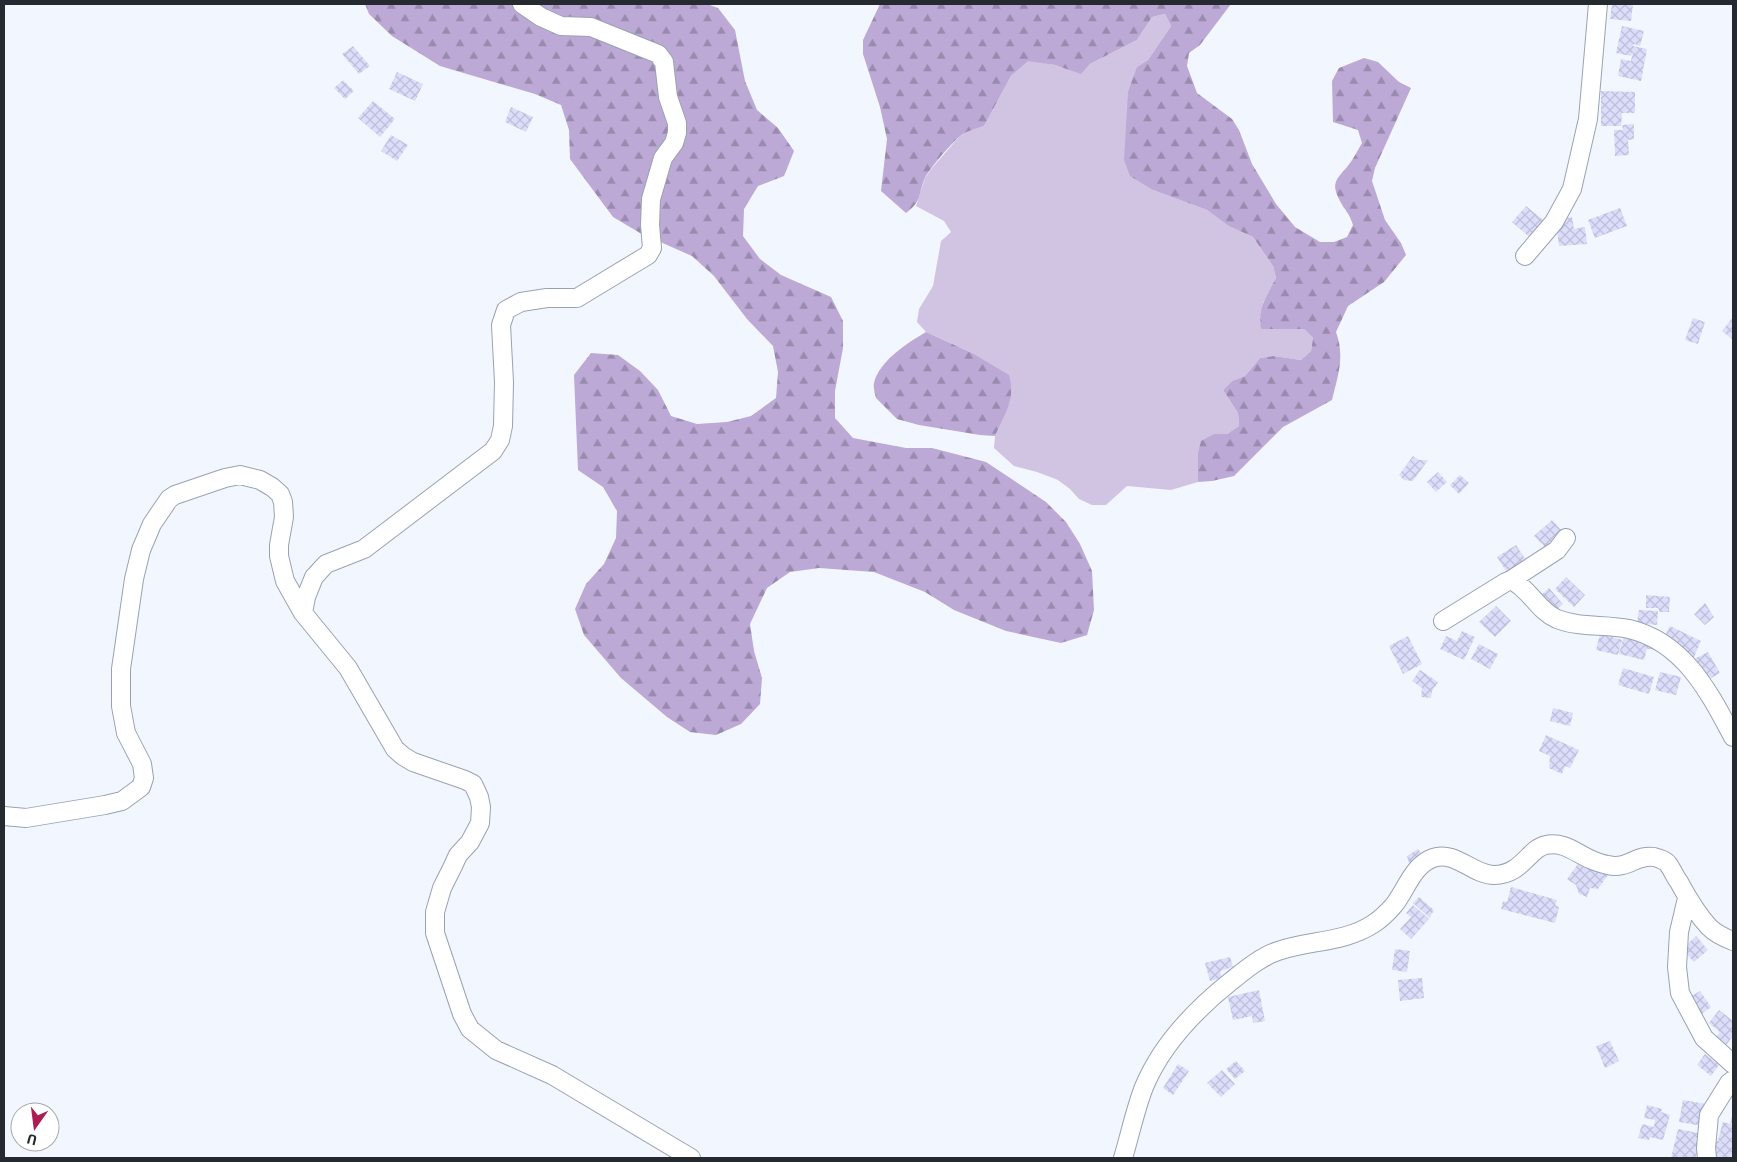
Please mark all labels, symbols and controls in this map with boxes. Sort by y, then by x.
north arrow [10,1102,60,1152]
text: U [25,1131,38,1150]

